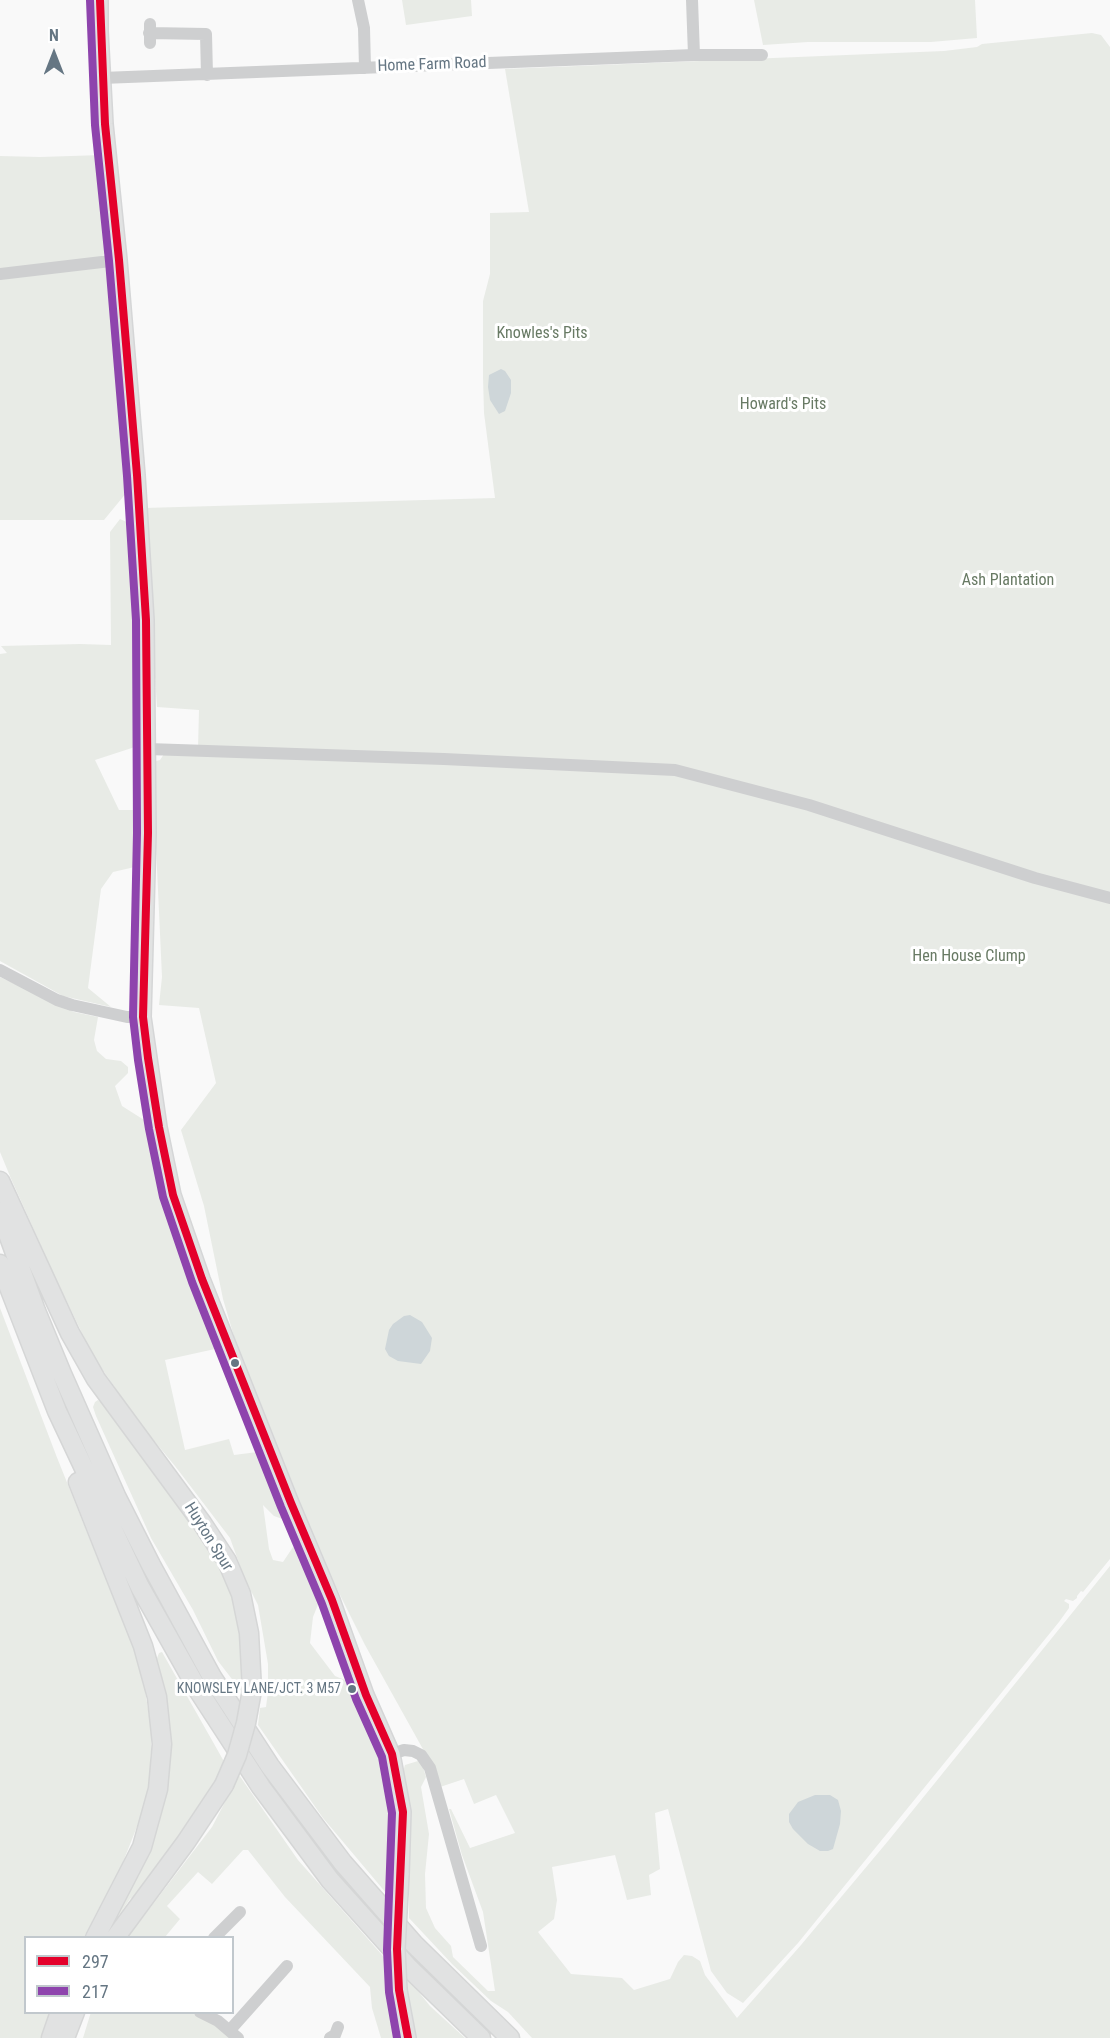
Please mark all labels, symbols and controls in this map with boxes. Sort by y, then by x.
north arrow [24,24,84,84]
text: N [49,26,59,45]
street label: Home Farm Road [377,54,487,76]
park label: Knowles's Pits [497,324,587,344]
park label: Howard's Pits [740,395,826,415]
park label: Ash Plantation [962,571,1054,591]
park label: Hen House Clump [912,947,1026,967]
unlabelled marker [229,1357,241,1369]
street label: Huyton Spur [179,1499,237,1575]
place label: KNOWSLEY LANE/JCT. 3 M57 [177,1681,341,1697]
marker: KNOWSLEY LANE/JCT. 3 M57 [346,1683,358,1695]
legend [24,1936,234,2014]
text: 297 [82,1951,109,1972]
text: 217 [82,1981,109,2002]

